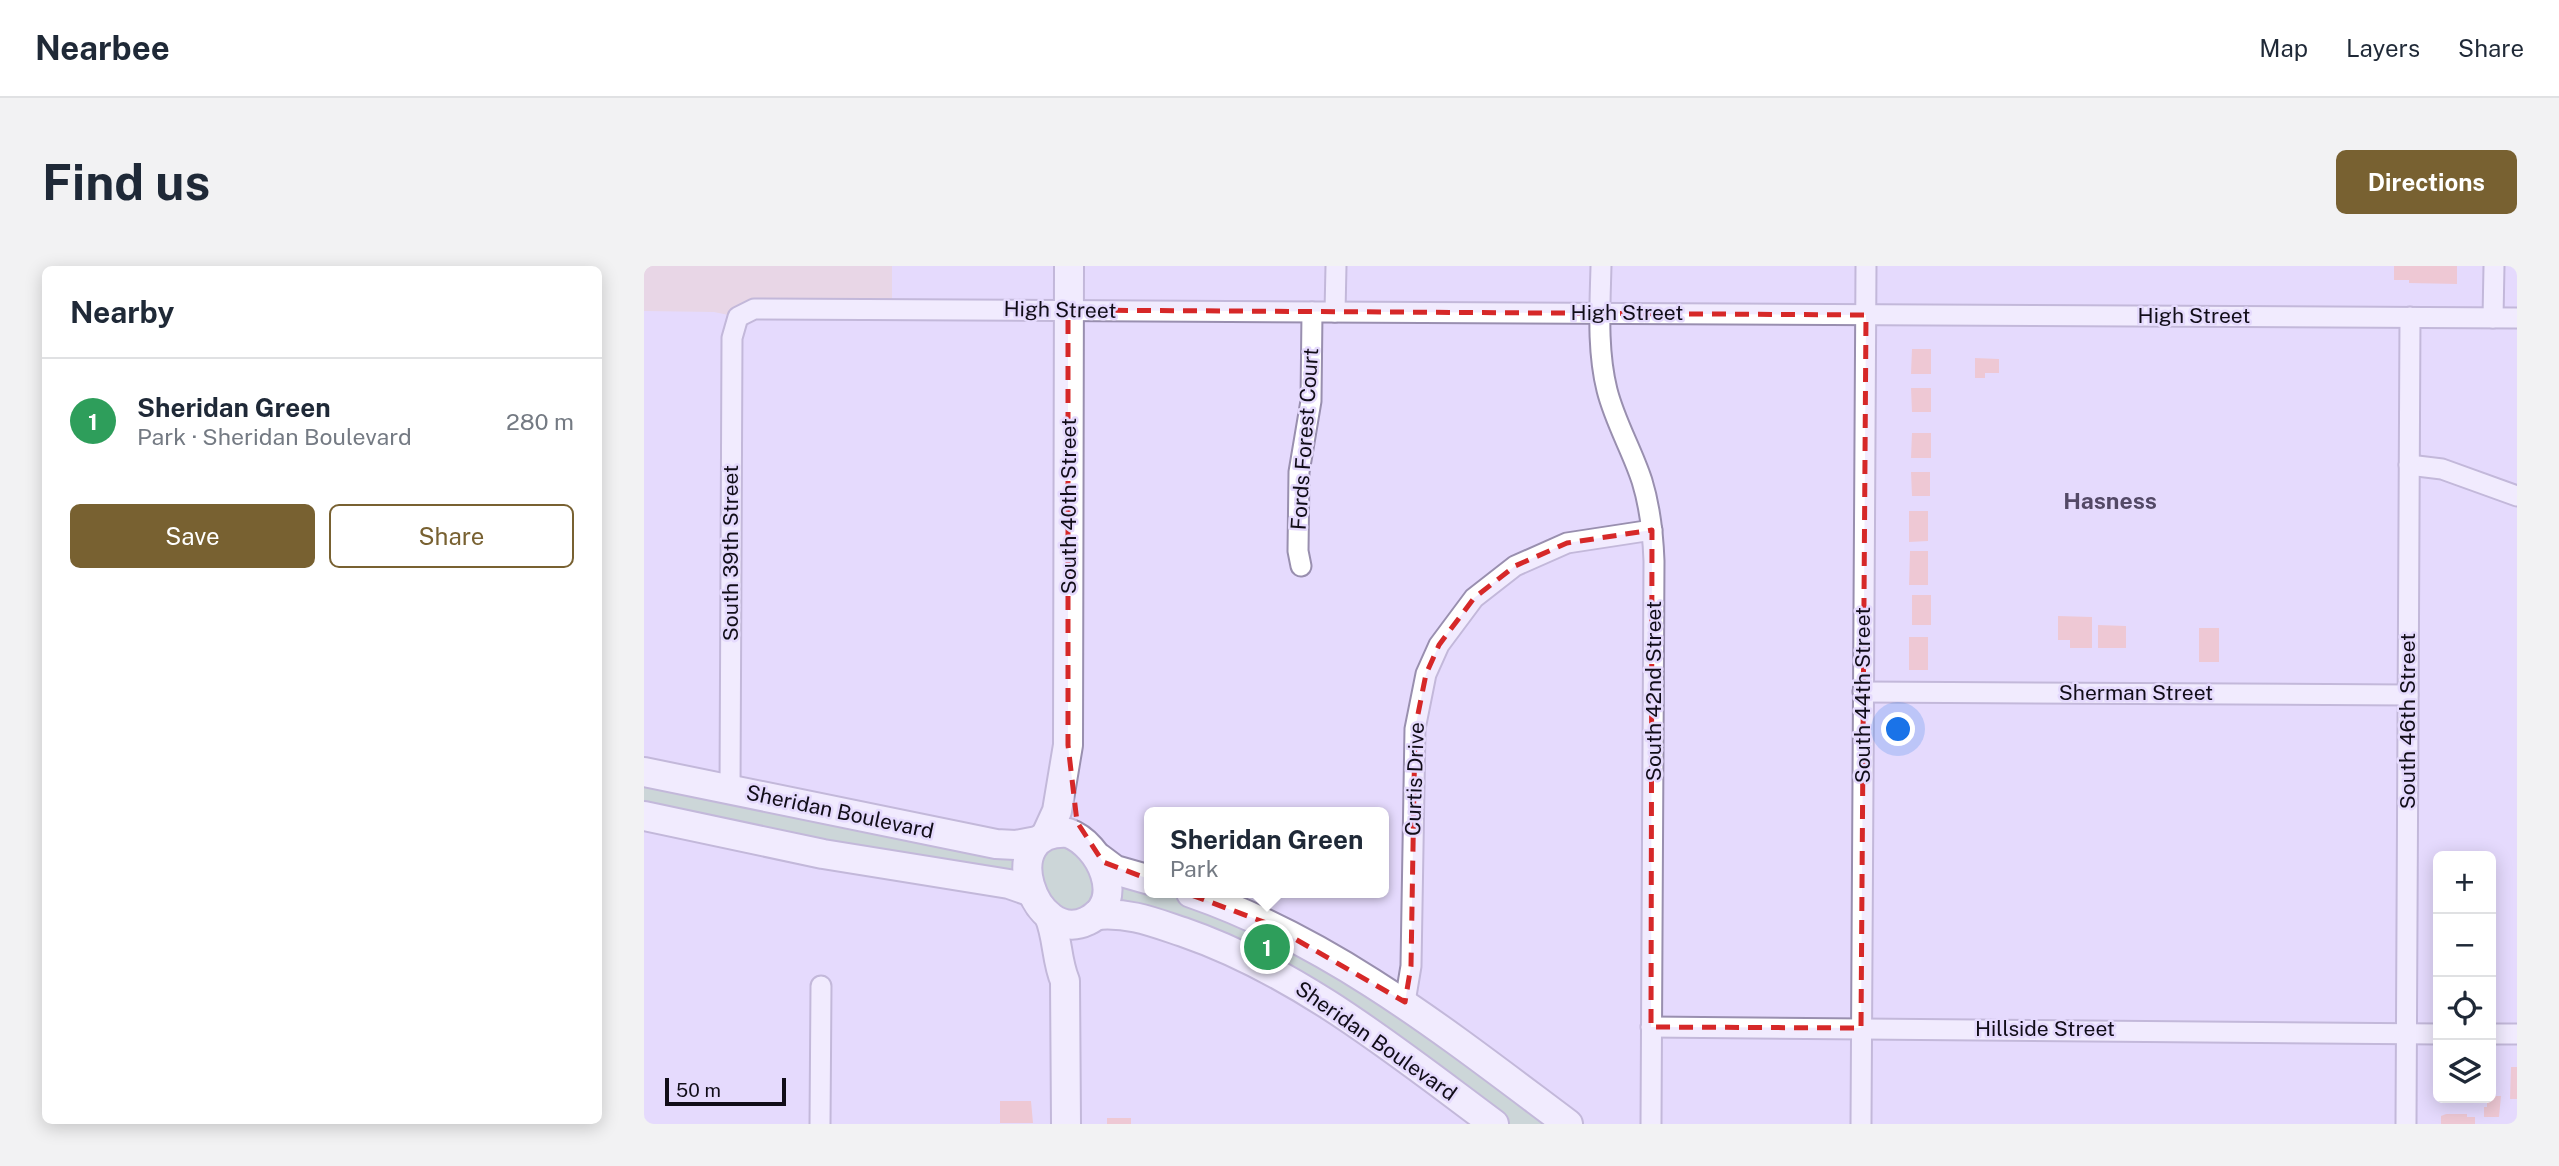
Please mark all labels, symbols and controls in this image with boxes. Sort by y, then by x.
text: Nearbee [35,29,170,67]
text: Map [2259,34,2308,62]
text: Layers [2346,34,2420,62]
text: Share [2458,34,2524,62]
button: Directions [2336,150,2517,214]
text: Find us [42,153,210,211]
text: Nearby [70,294,174,330]
street label: High Street [1003,296,1117,323]
street label: High Street [1571,300,1683,325]
street label: High Street [2138,303,2250,328]
street label: Fords Forest Court [1286,347,1323,531]
text: Sheridan Green [137,392,331,423]
text: 1 [88,408,98,435]
text: 280 m [506,408,574,435]
street label: South 40th Street [1056,418,1081,594]
text: Park · Sheridan Boulevard [137,423,412,450]
street label: South 39th Street [718,465,743,641]
district label: Hasness [2063,487,2157,514]
button: Save [70,504,315,568]
button: Share [329,504,574,568]
street label: South 42nd Street [1641,601,1666,781]
street label: South 44th Street [1850,607,1875,783]
street label: South 46th Street [2395,633,2420,809]
street label: Sherman Street [2059,680,2213,705]
your location [1881,712,1915,746]
street label: Curtis Drive [1400,722,1429,836]
street label: Sheridan Boulevard [744,779,936,844]
popup [1144,807,1389,898]
text: Sheridan Green [1170,824,1363,855]
map controls [2433,851,2496,1103]
button: + [2433,851,2496,914]
text: Park [1170,855,1219,882]
button: − [2433,914,2496,977]
pin: 1 [1244,921,1290,973]
street label: Sheridan Boulevard [1291,976,1462,1106]
button: locate [2433,977,2496,1040]
street label: Hillside Street [1975,1016,2115,1041]
button: layers [2433,1040,2496,1103]
scale bar [665,1075,786,1107]
text: 50 m [676,1079,721,1101]

